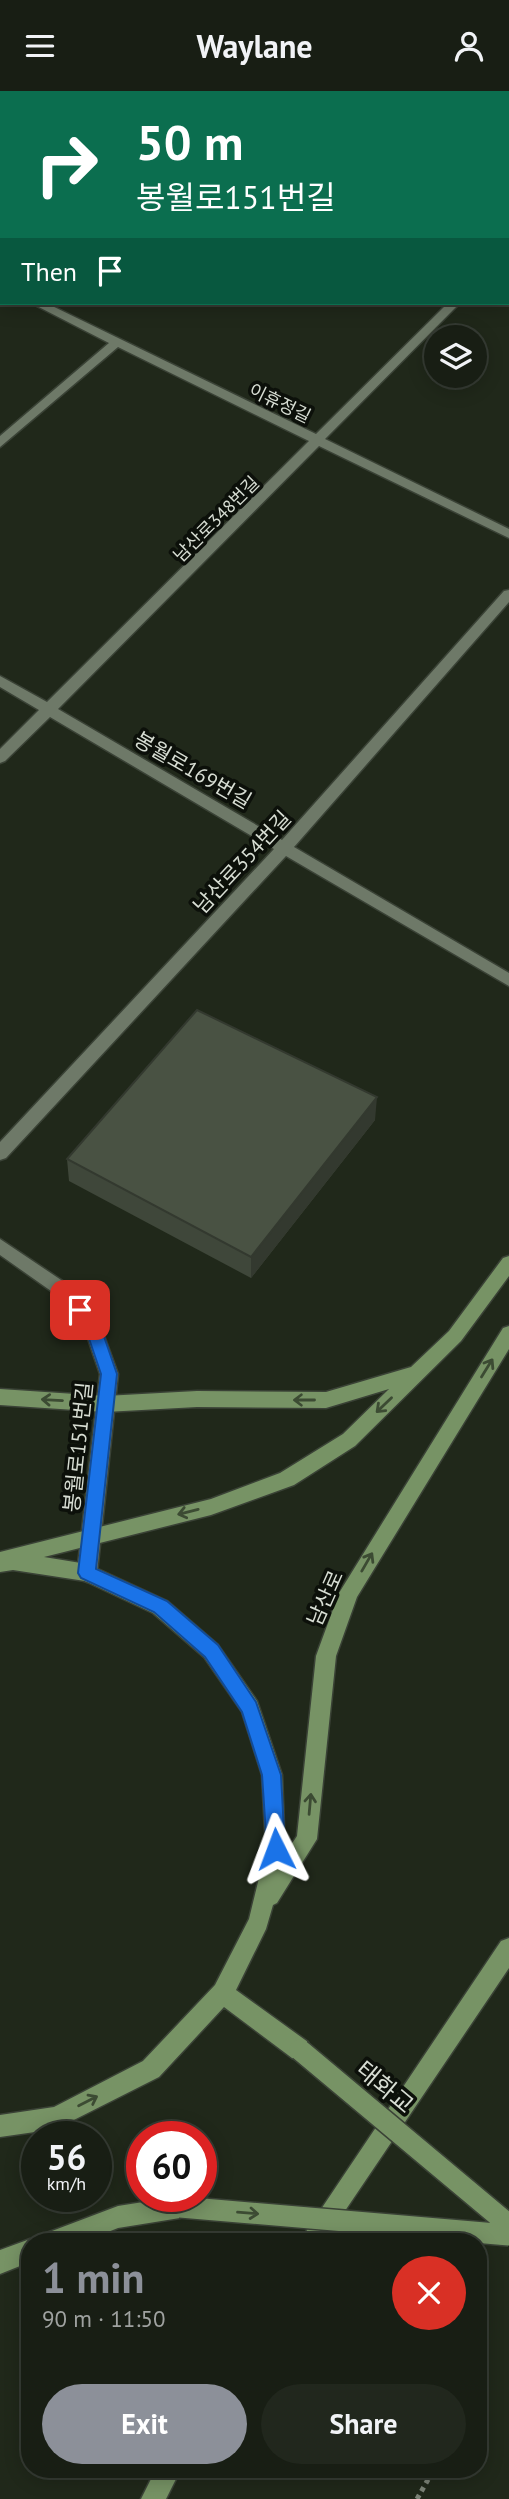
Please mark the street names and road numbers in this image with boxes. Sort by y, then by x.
street label: 이휴정길 [245,378,315,428]
street label: 남산로348번길 [168,471,264,567]
street label: 봉월로169번길 [130,726,256,814]
street label: 남산로354번길 [187,805,297,919]
street label: 봉월로151번길 [58,1380,98,1514]
street label: 남산로 [301,1566,349,1630]
street label: 태화교 [350,2054,420,2120]

